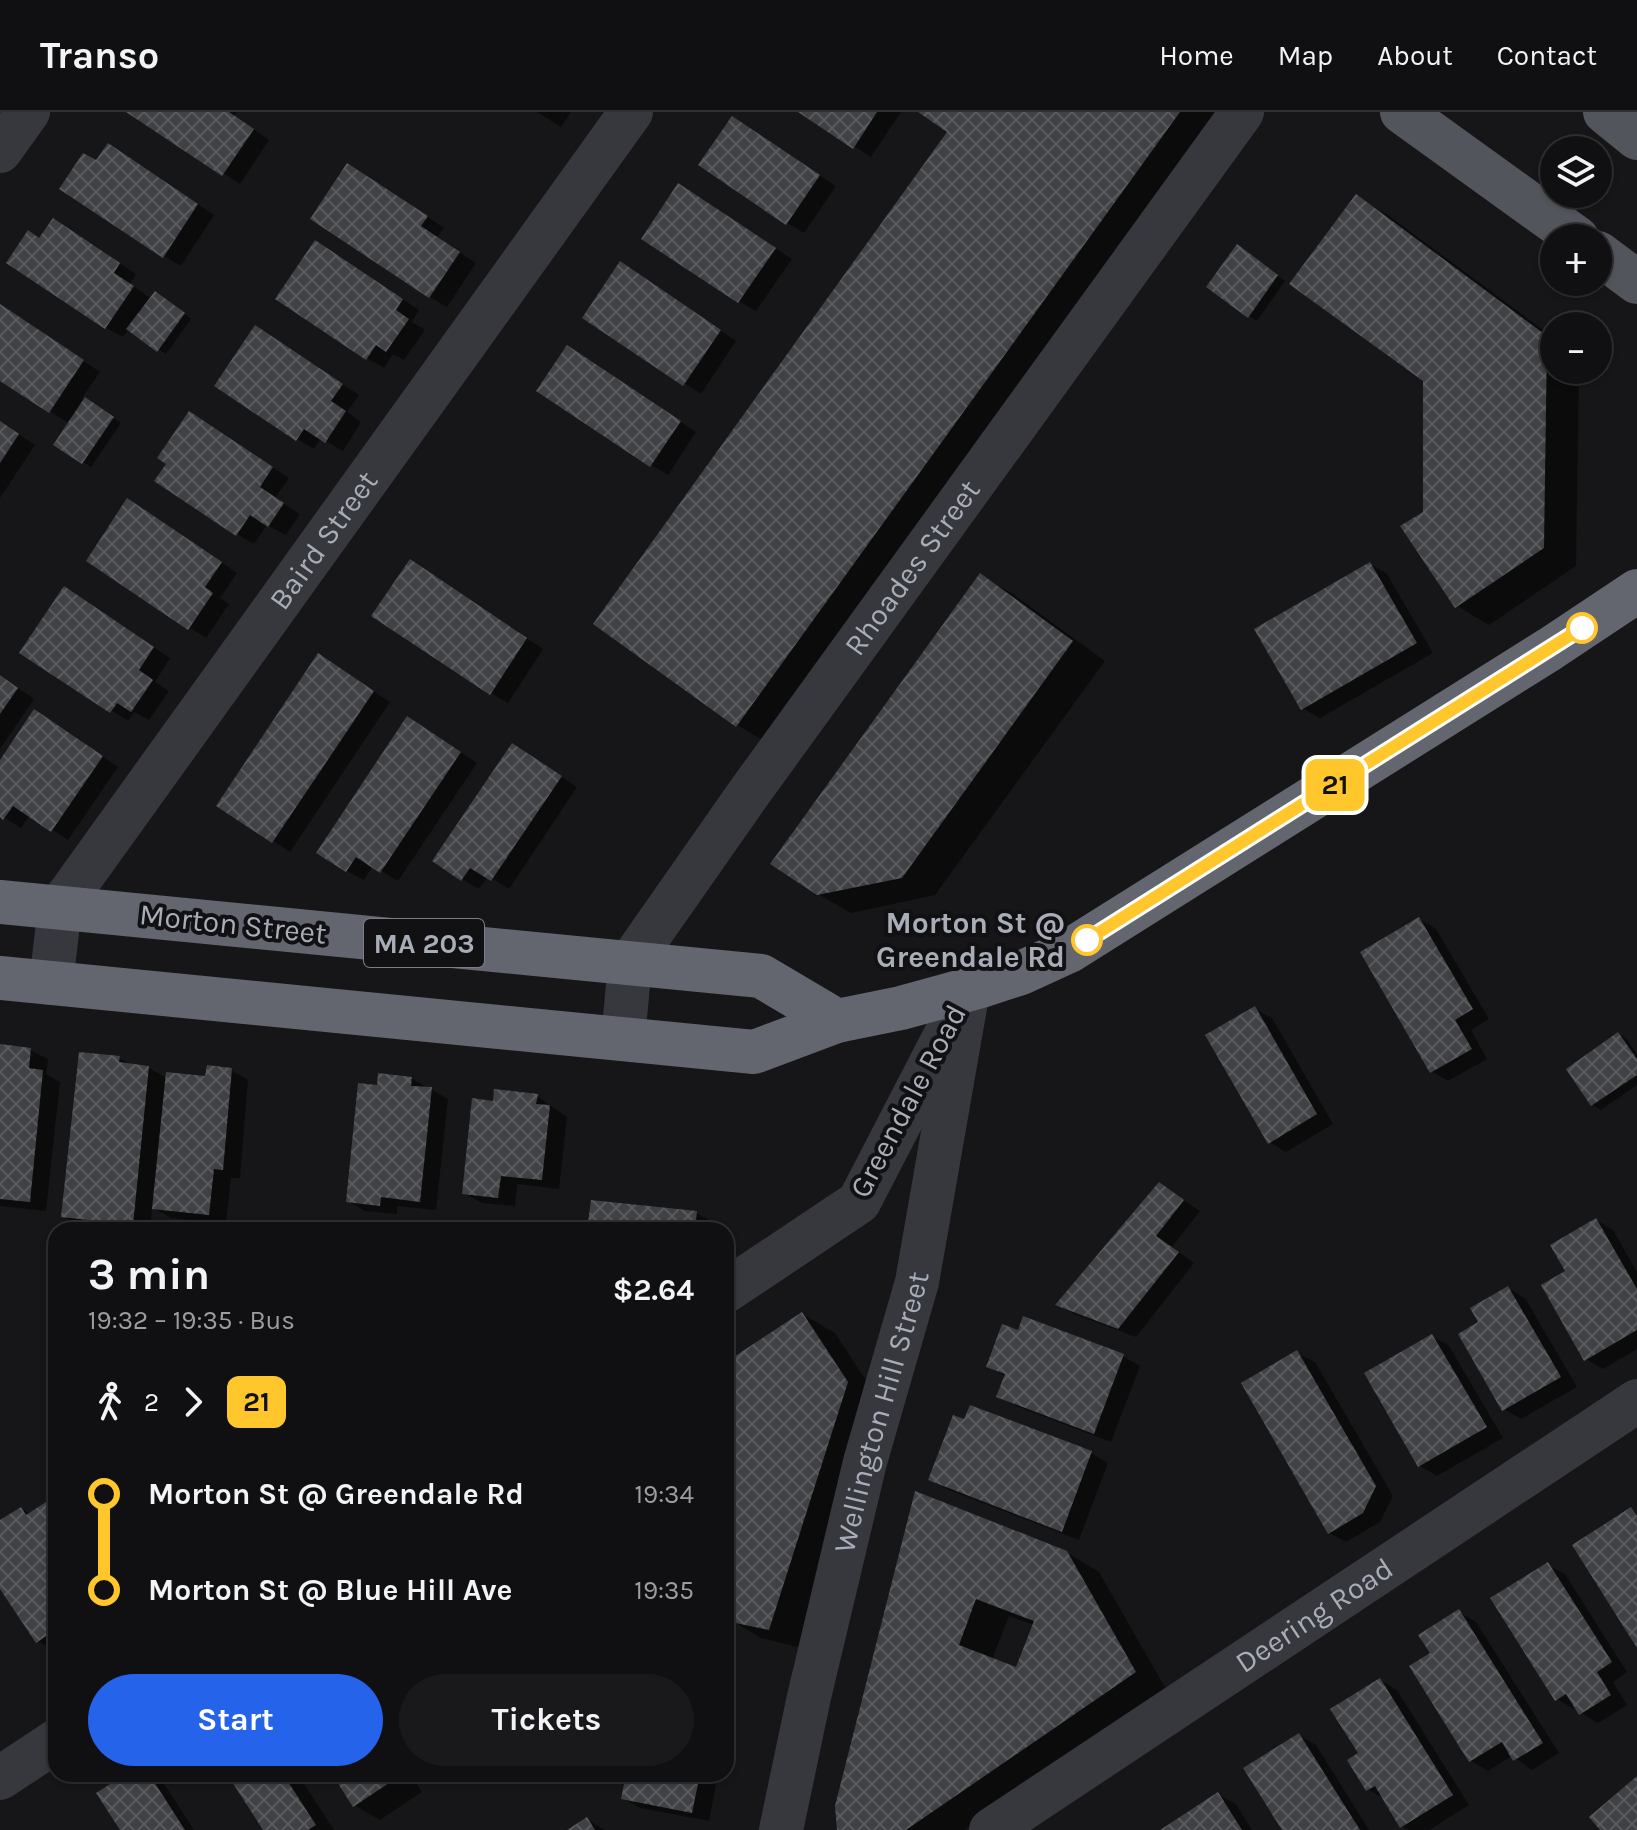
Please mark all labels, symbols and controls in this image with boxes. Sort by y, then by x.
text: Transo [40,33,159,78]
text: Home [1159,39,1234,72]
text: Map [1278,39,1333,72]
text: About [1377,39,1453,72]
text: Contact [1497,39,1597,72]
map controls [1540,136,1612,384]
button: layers [1540,136,1612,208]
button: + [1540,224,1612,296]
button: − [1540,312,1612,384]
street label: Baird Street [261,464,385,617]
street label: Rhoades Street [837,473,988,662]
unlabelled marker [1567,613,1597,643]
line badge: 21 [1299,759,1371,811]
text: 21 [1322,768,1348,801]
street label: Morton Street [138,896,328,952]
place label: Morton St @ Greendale Rd [876,905,1065,975]
road number: MA 203 [364,919,484,967]
marker: Morton St @ Greendale Rd [1072,925,1102,955]
street label: Greendale Road [842,998,974,1204]
text: 3 min [88,1249,210,1300]
street label: Wellington Hill Street [826,1269,937,1556]
text: $2.64 [613,1272,694,1308]
text: 19:32 – 19:35 · Bus [88,1305,295,1336]
icon: walk [88,1380,132,1424]
icon: forward [171,1380,215,1424]
text: 21 [243,1385,270,1418]
text: 2 [144,1387,159,1418]
text: Morton St @ Greendale Rd [148,1476,524,1512]
text: 19:34 [634,1479,694,1510]
street label: Deering Road [1229,1550,1400,1681]
text: Morton St @ Blue Hill Ave [148,1572,512,1608]
text: 19:35 [634,1575,694,1606]
button: Start [88,1674,383,1766]
button: Tickets [399,1674,694,1766]

